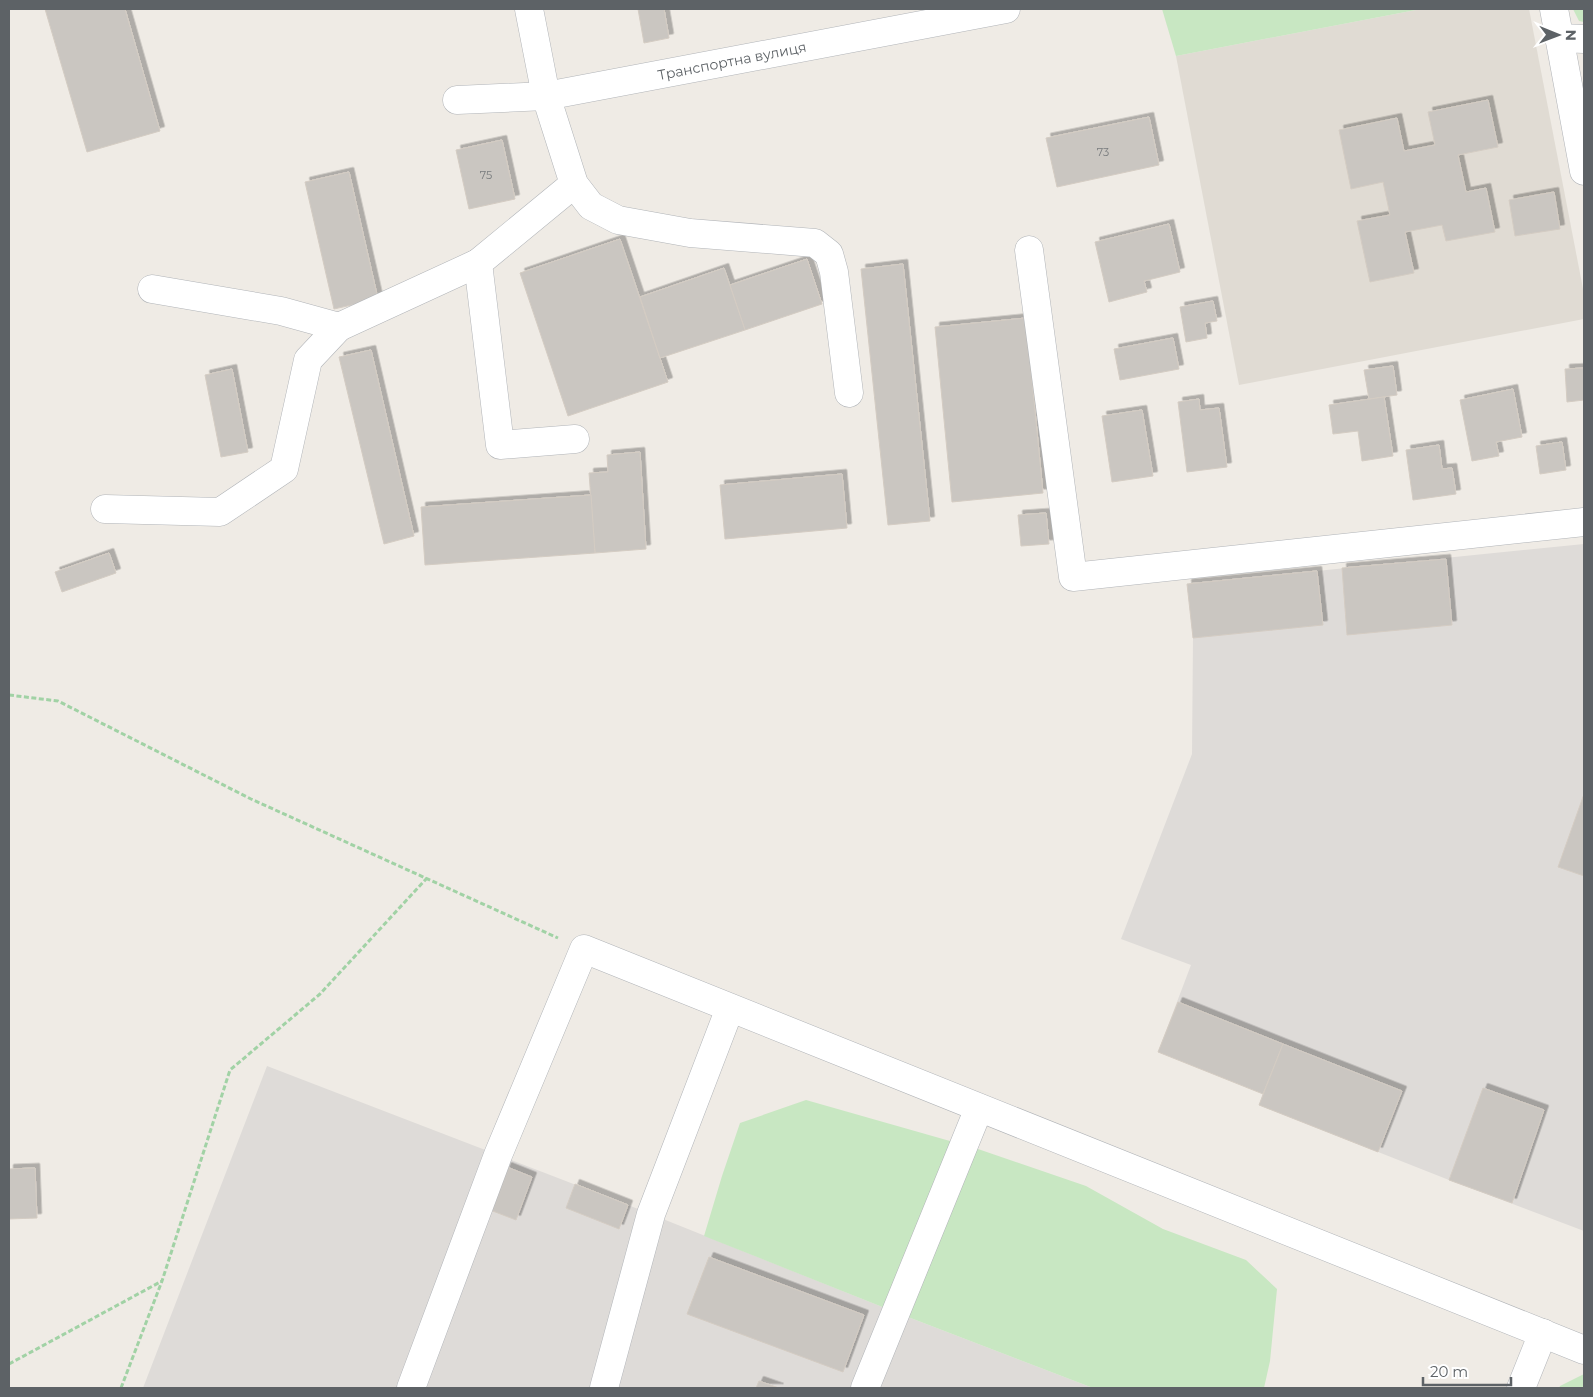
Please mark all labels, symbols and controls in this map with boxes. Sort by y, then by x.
north arrow [1533,10,1583,60]
text: N [1562,29,1580,41]
street label: Транспортна вулиця [656,38,808,84]
house number: 73 [1097,145,1109,159]
house number: 75 [480,168,492,182]
scale bar [1423,1354,1510,1386]
text: 20 m [1430,1362,1468,1381]

